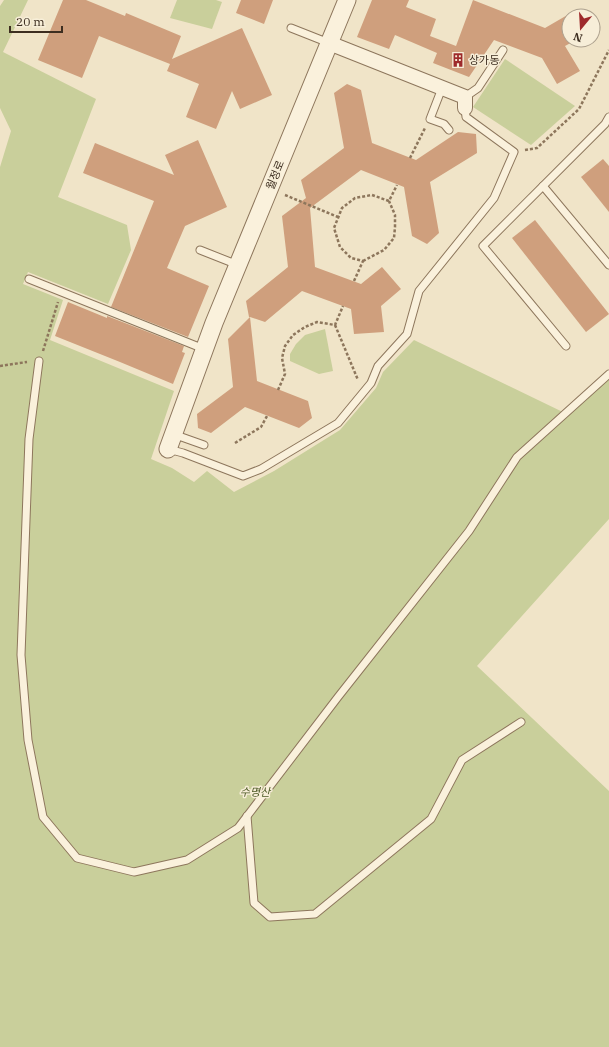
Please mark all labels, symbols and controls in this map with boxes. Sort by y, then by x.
scale bar [10,8,62,34]
north arrow [561,8,601,48]
text: 20 m [16,14,45,29]
text: N [571,29,584,46]
building icon: 상가동 [450,52,466,68]
place label: 상가동 [469,53,499,67]
street label: 월정로 [263,158,287,192]
park label: 수명산 [240,785,272,799]

